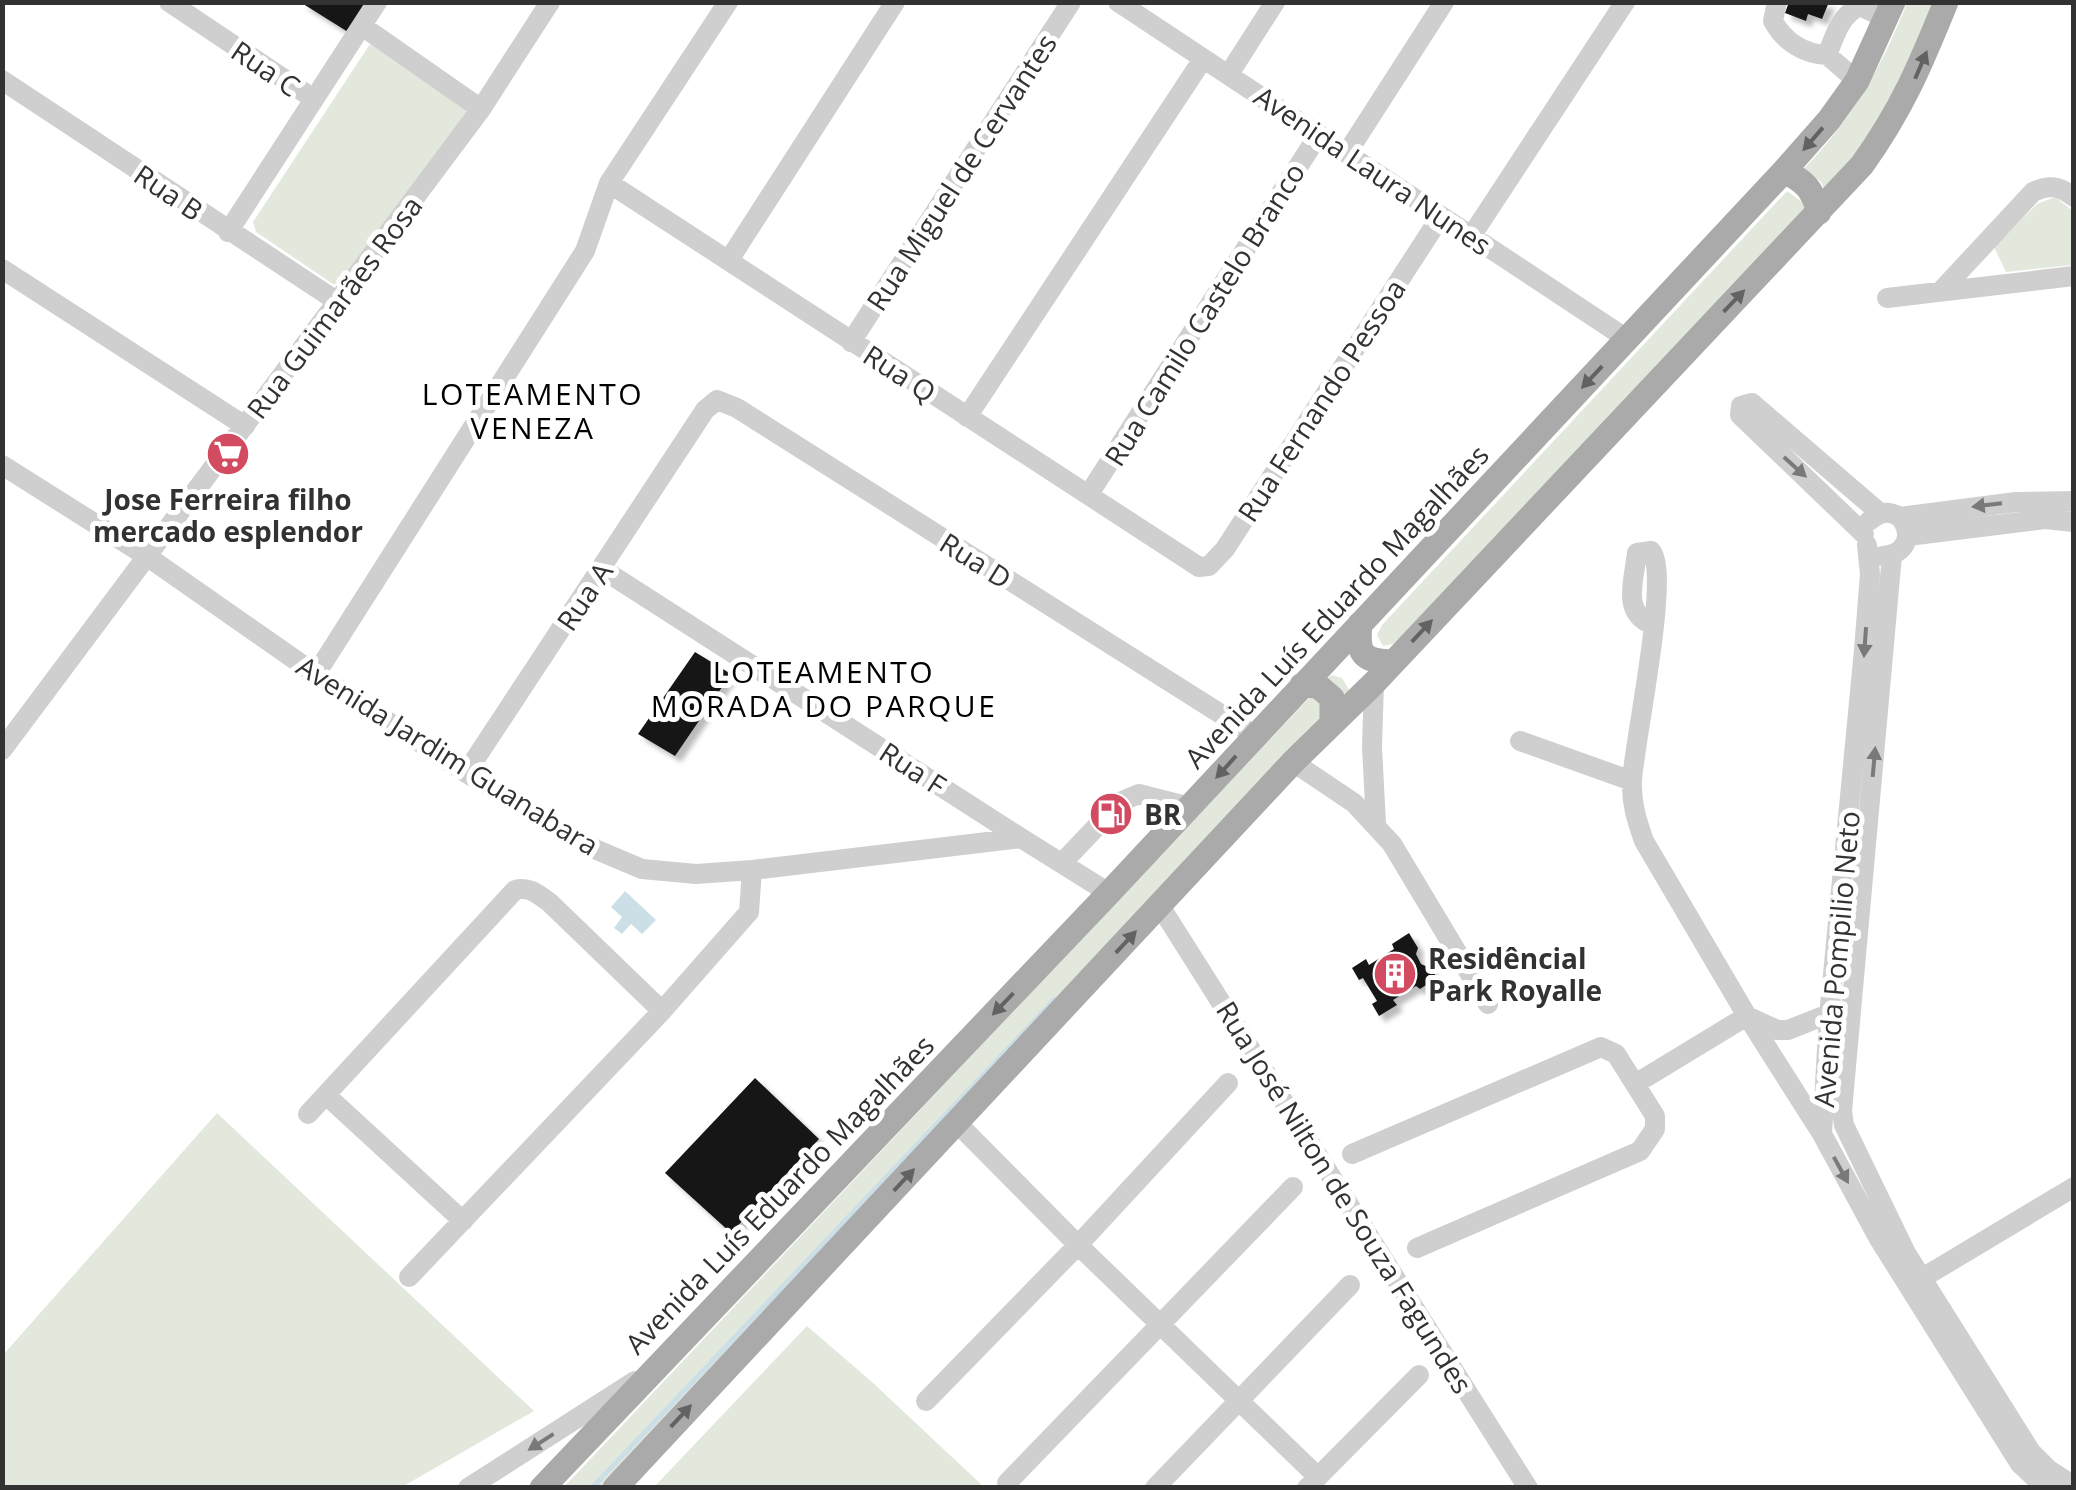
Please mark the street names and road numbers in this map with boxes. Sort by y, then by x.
street label: Rua Miguel de Cervantes [857,26,1065,318]
street label: Rua C [224,31,308,105]
street label: Avenida Laura Nunes [1247,77,1499,263]
street label: Rua B [127,155,211,229]
street label: Rua Camilo Castelo Branco [1095,155,1313,473]
street label: Rua Guimarães Rosa [238,188,430,426]
street label: Rua Fernando Pessoa [1228,272,1414,528]
street label: Rua Q [856,336,944,410]
street label: Avenida Luís Eduardo Magalhães [1176,436,1496,776]
street label: Rua D [933,523,1019,597]
street label: Rua A [547,554,621,638]
street label: Avenida Jardim Guanabara [290,646,606,864]
street label: Rua F [873,733,953,803]
street label: Avenida Pompilio Neto [1804,809,1868,1109]
street label: Rua José Nilton de Souza Fagundes [1208,994,1482,1400]
street label: Avenida Luís Eduardo Magalhães [616,1026,942,1362]

